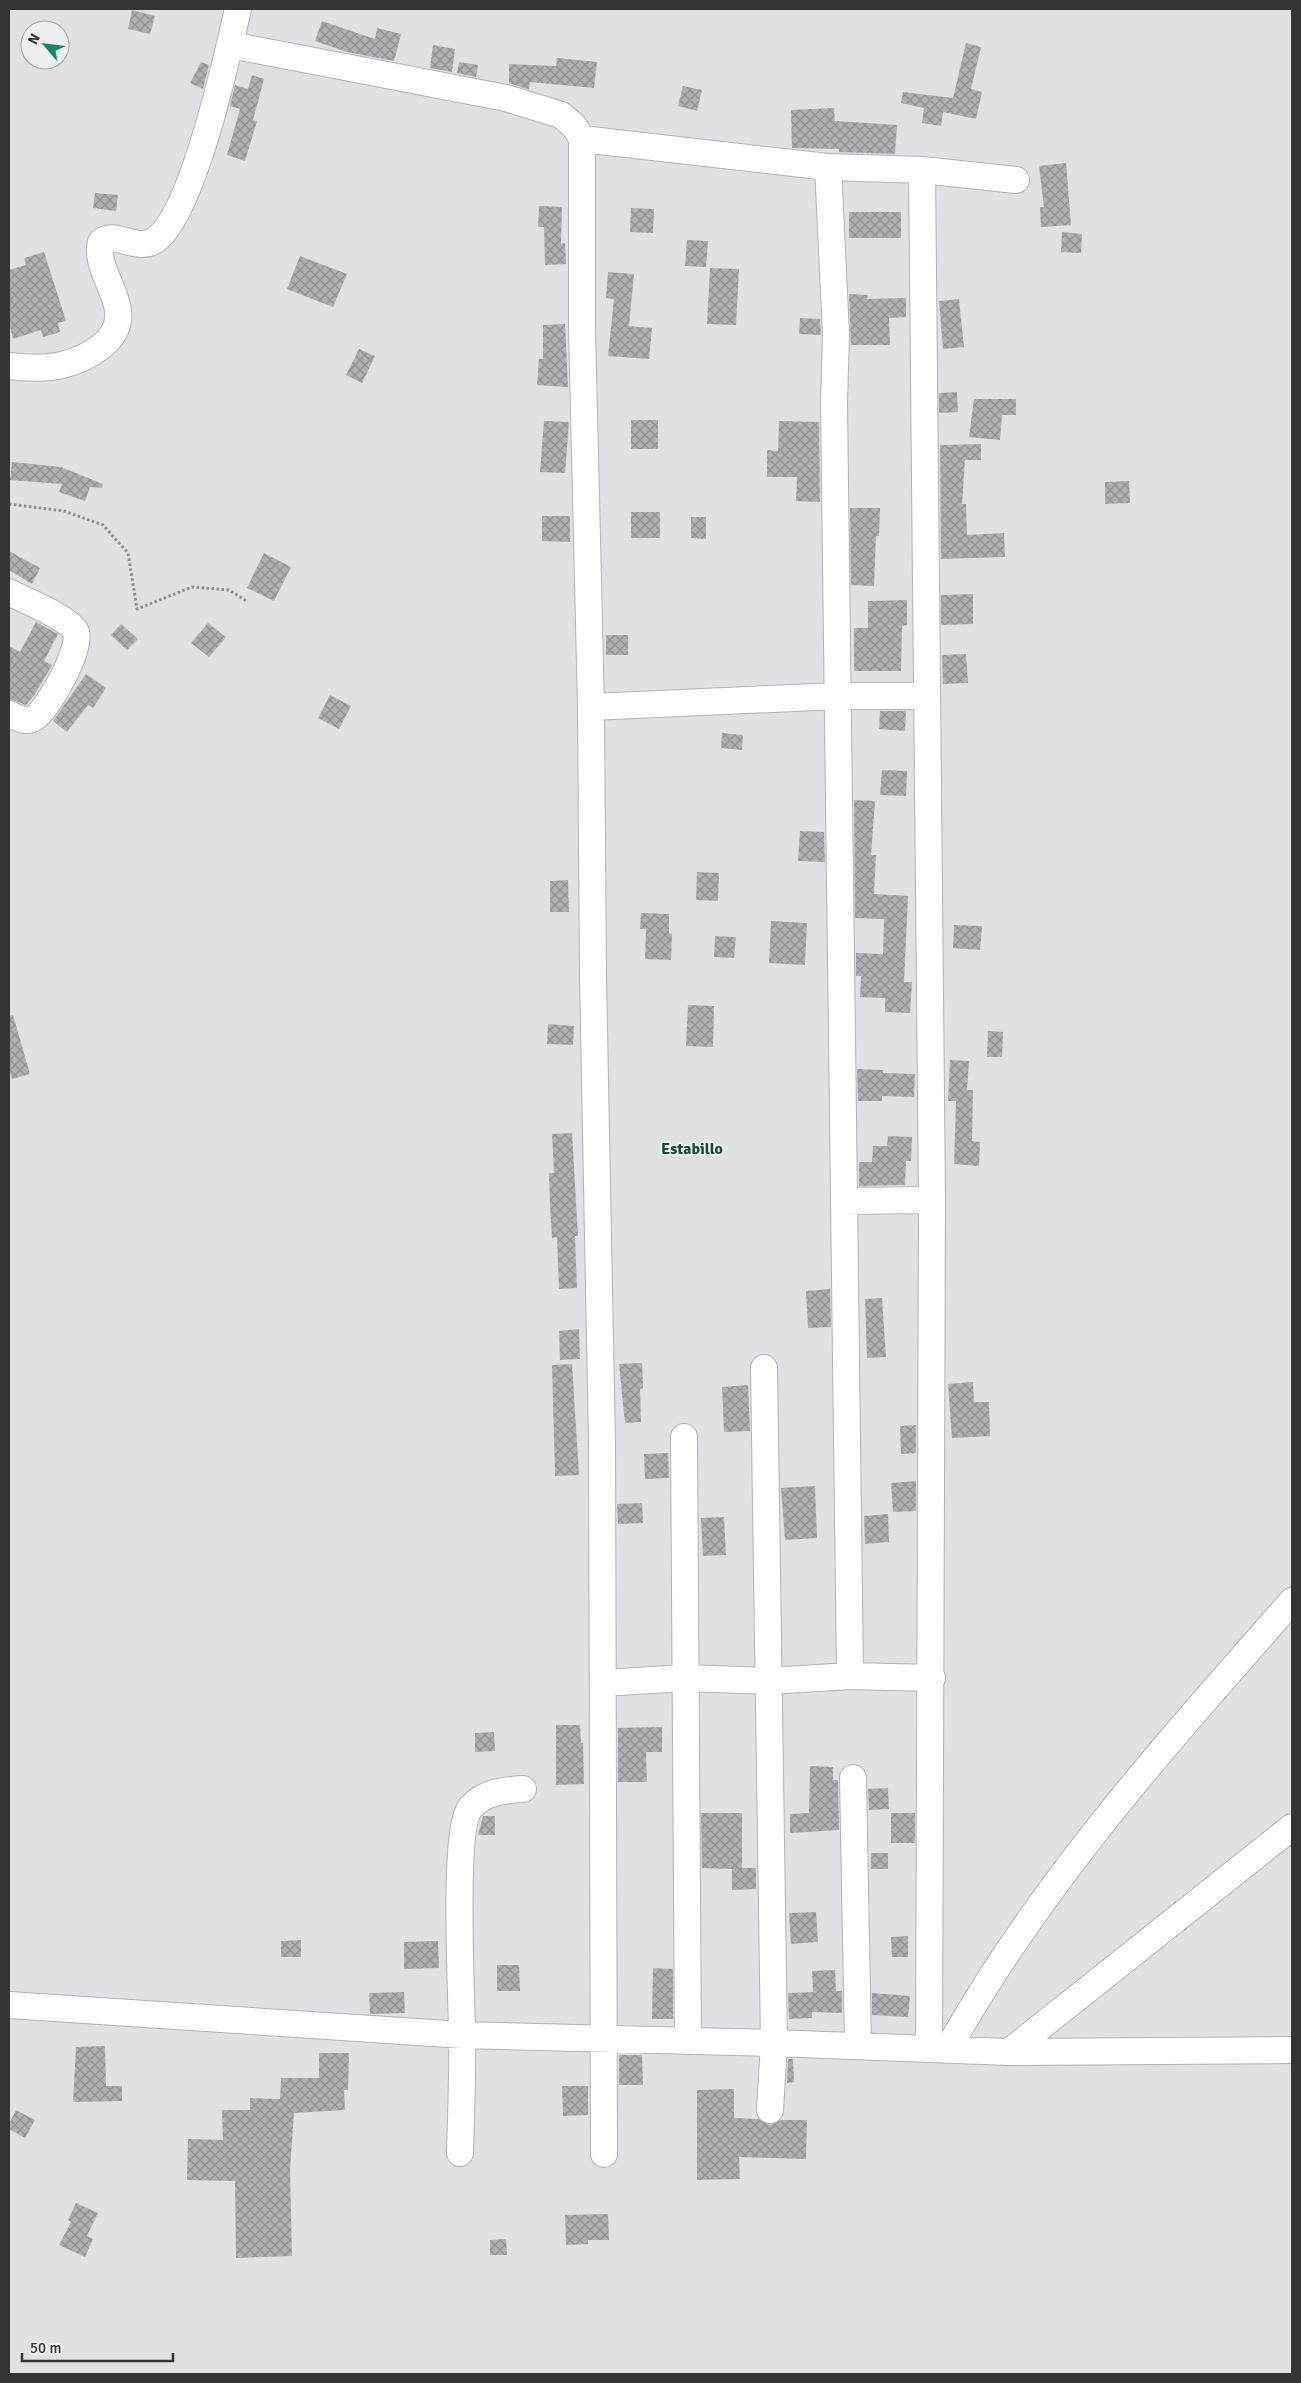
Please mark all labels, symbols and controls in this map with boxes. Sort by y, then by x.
north arrow [20,20,70,70]
text: N [24,31,44,47]
district label: Estabillo [661,1139,723,1159]
scale bar [22,2330,174,2362]
text: 50 m [30,2339,61,2357]

